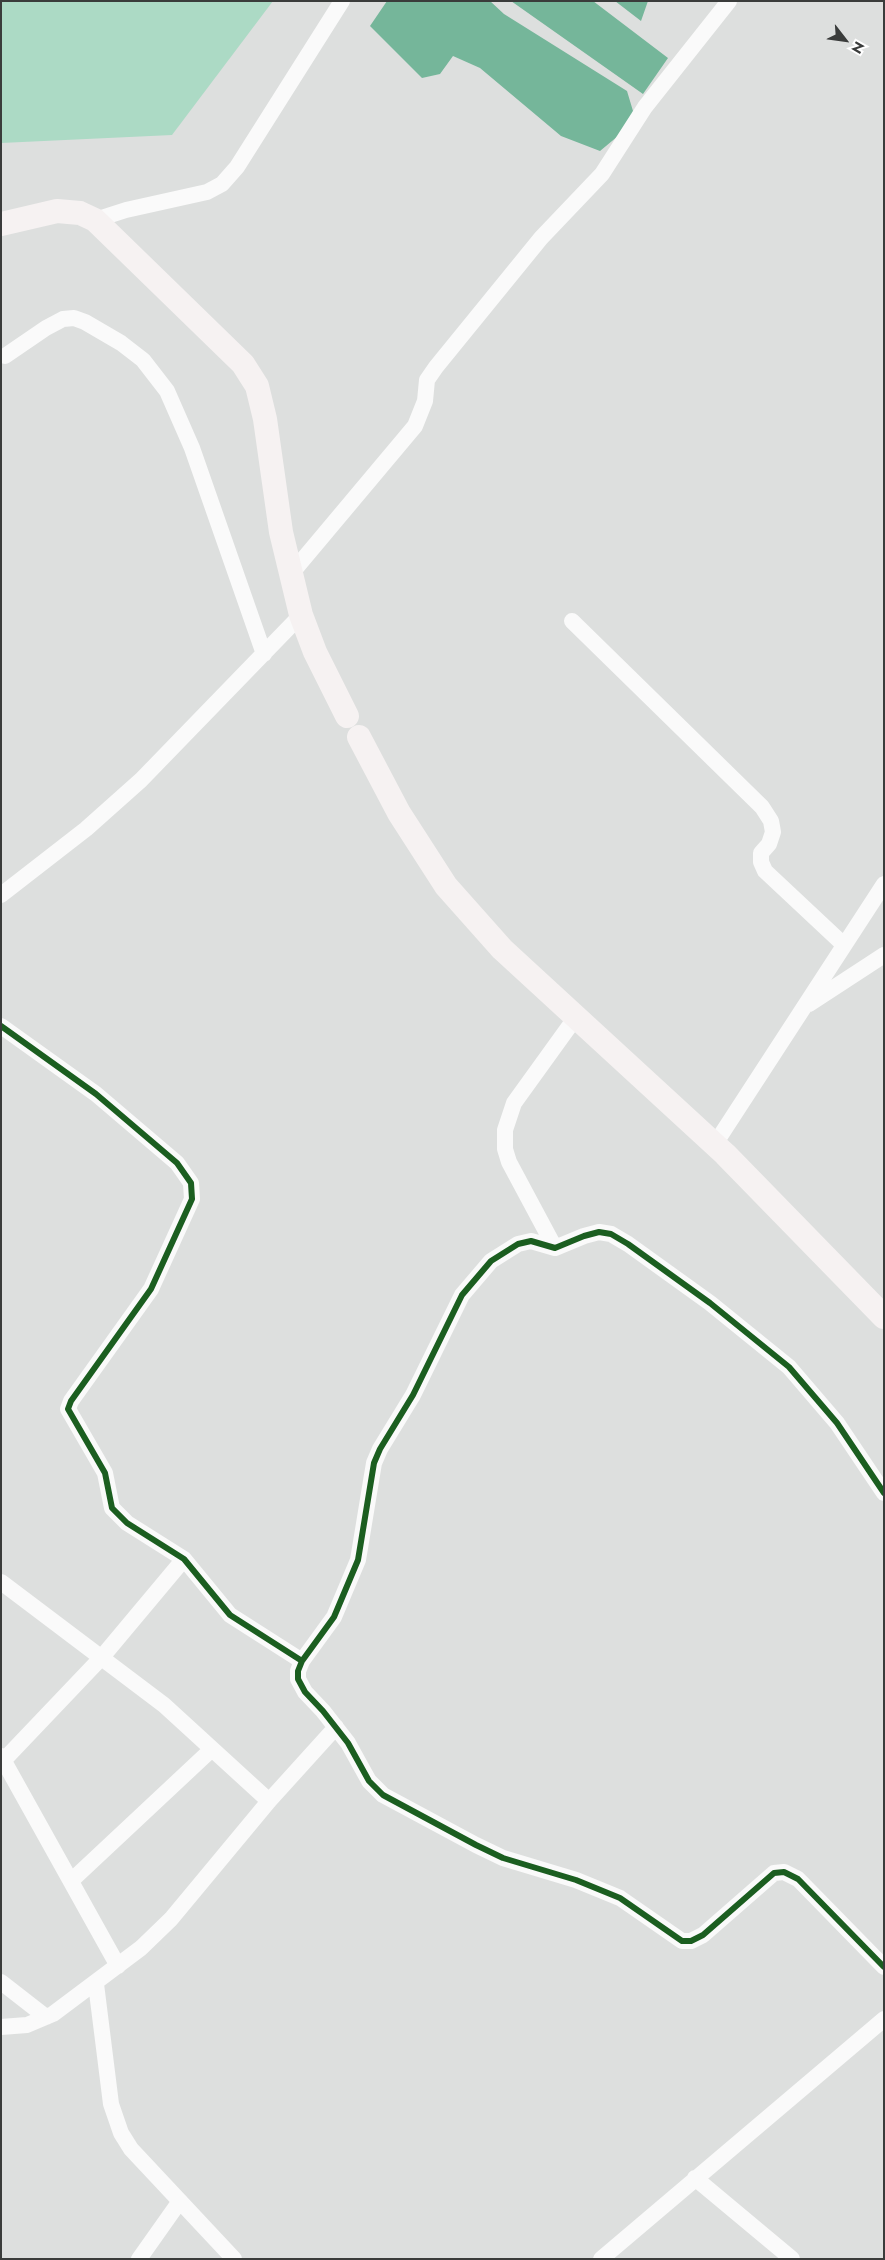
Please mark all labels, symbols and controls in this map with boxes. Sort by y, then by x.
north arrow [820,15,870,65]
text: N [847,38,869,57]

